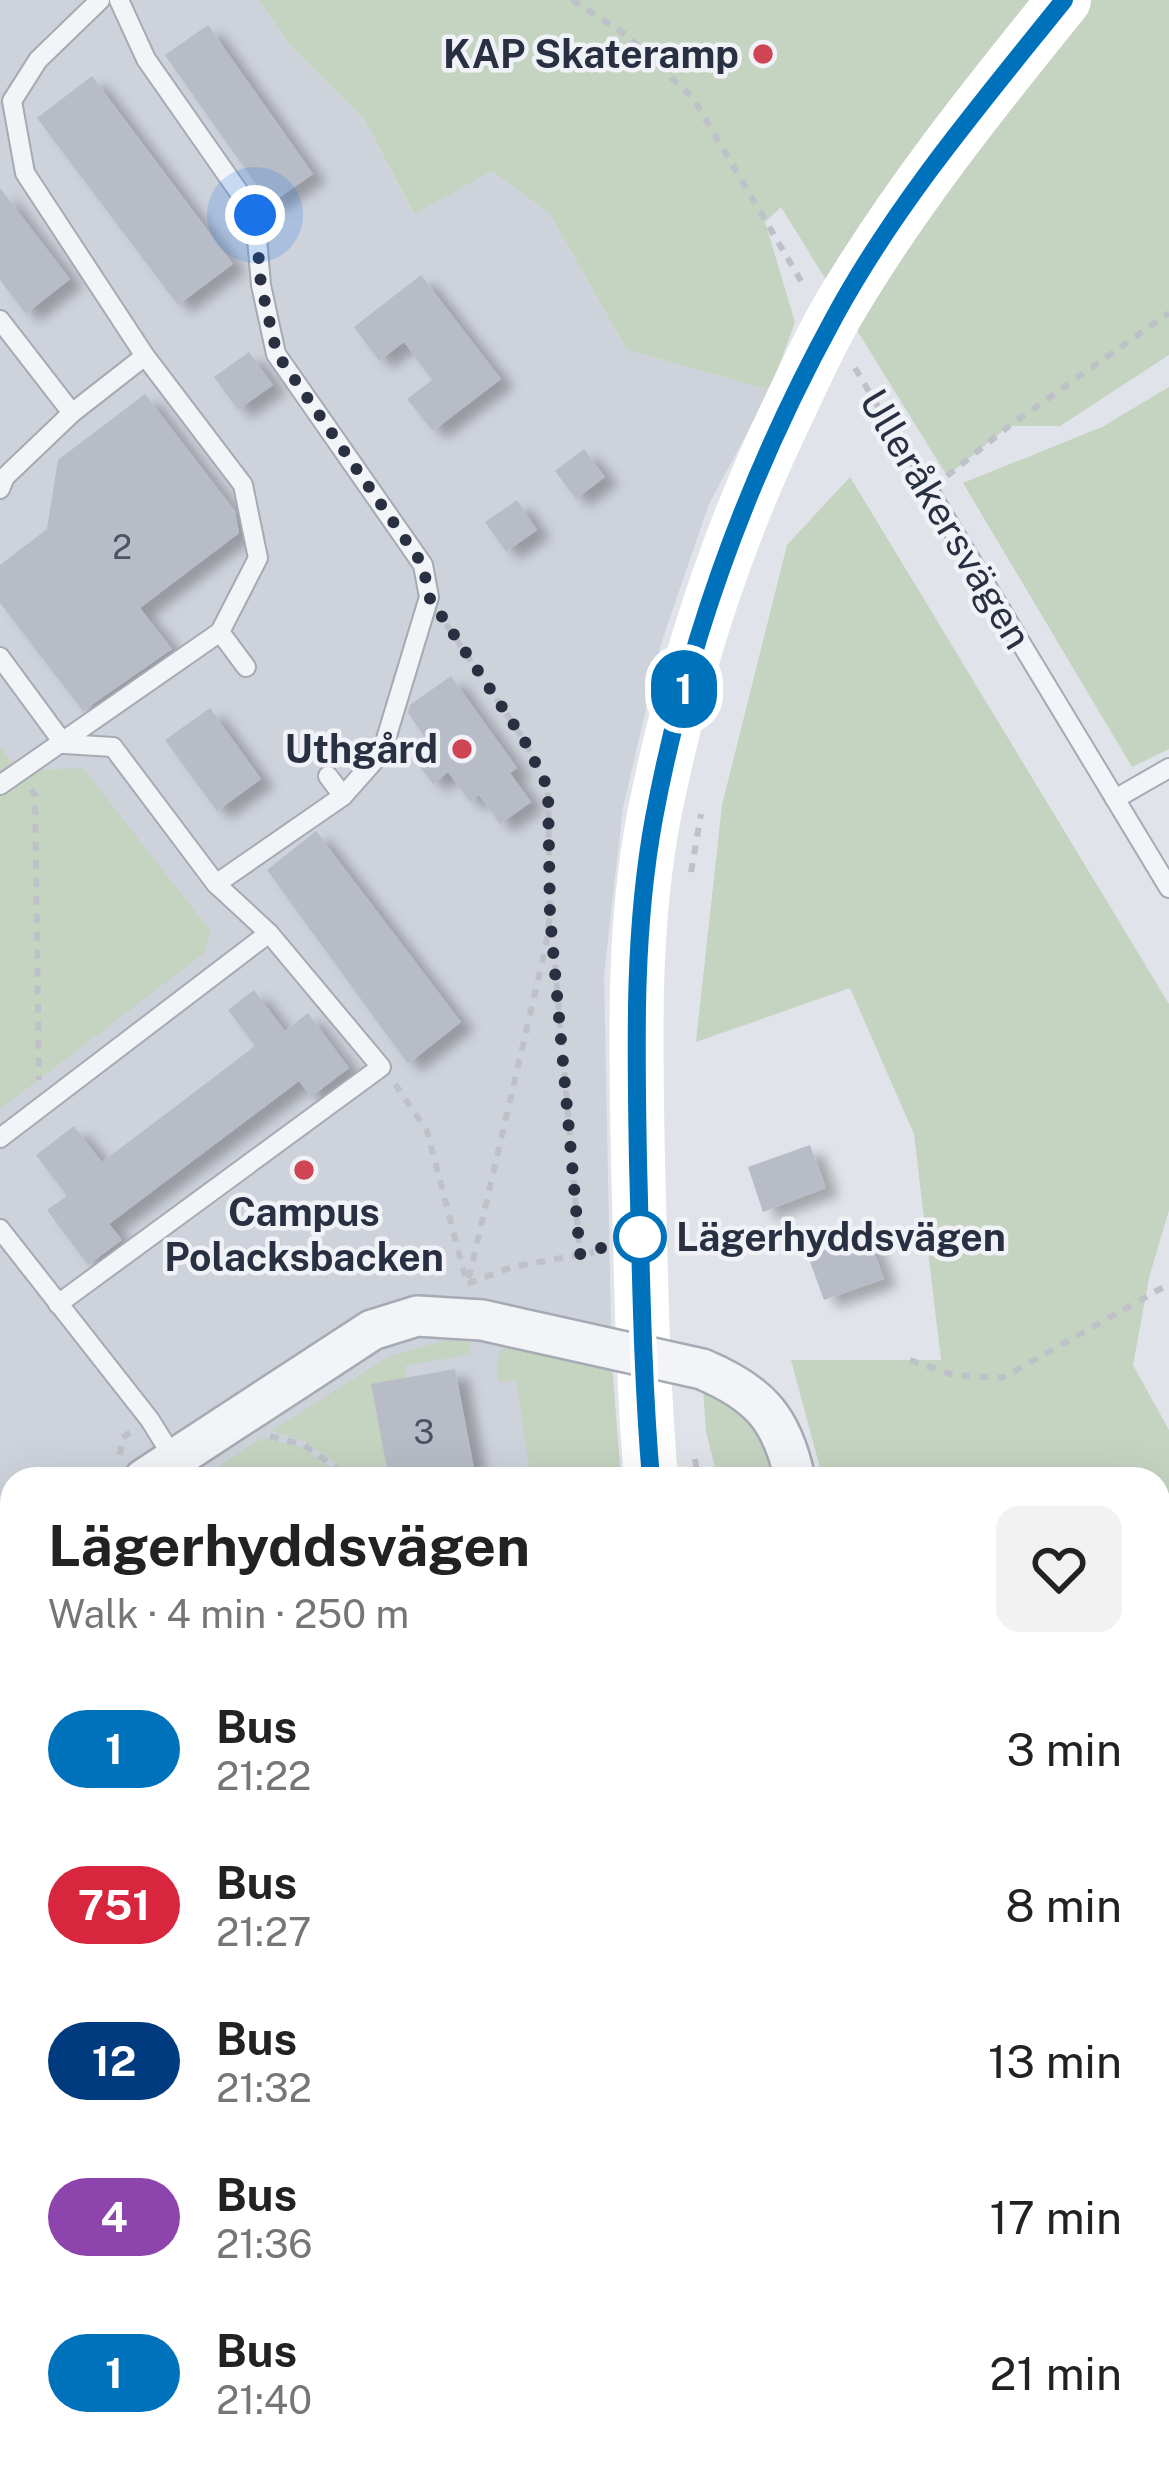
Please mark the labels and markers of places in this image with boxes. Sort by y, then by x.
place label: KAP Skateramp [443,31,739,77]
marker: KAP Skateramp [750,41,776,67]
place label: Uthgård [284,726,438,772]
marker: Uthgård [449,736,475,762]
marker: Campus Polacksbacken [291,1157,317,1183]
place label: Campus Polacksbacken [164,1189,444,1280]
marker: Lägerhyddsvägen [615,1212,665,1262]
place label: Lägerhyddsvägen [676,1214,1006,1260]

